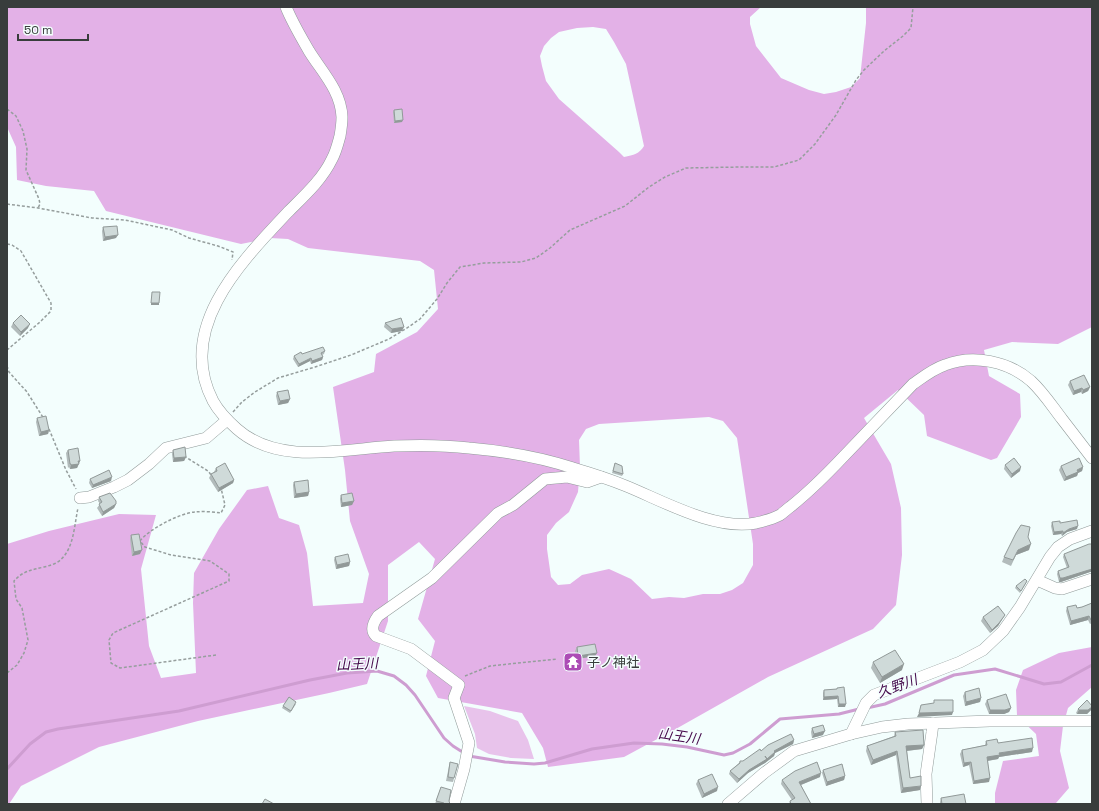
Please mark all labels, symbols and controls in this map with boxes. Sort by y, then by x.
scale bar [18,16,88,42]
text: 50 m [24,22,52,38]
temple icon: 子ノ神社 [562,651,584,673]
water label: 山王川 [336,654,380,674]
place label: 子ノ神社 [587,654,639,671]
water label: 久野川 [874,670,922,702]
water label: 山王川 [657,724,703,748]

